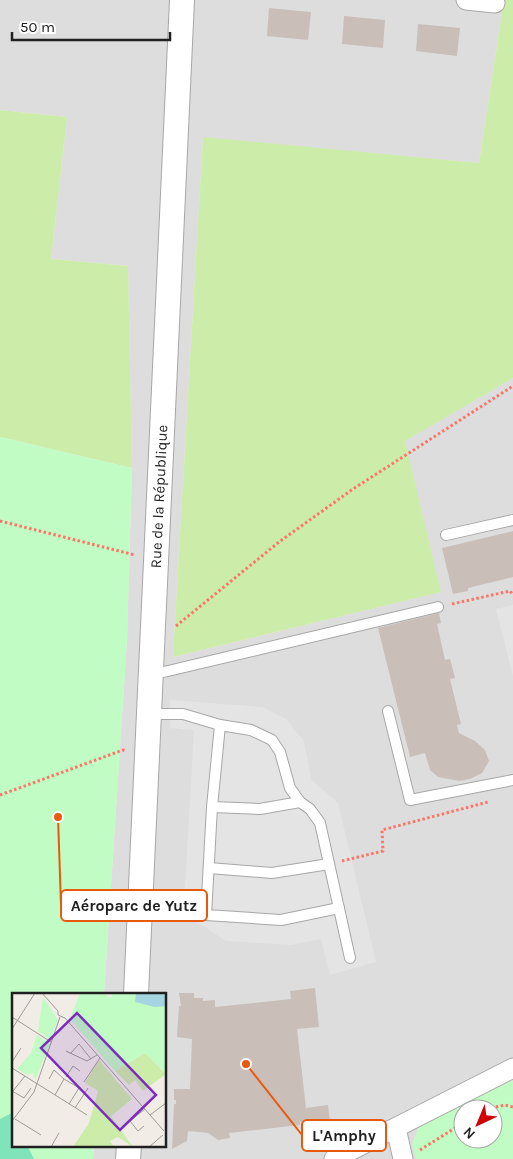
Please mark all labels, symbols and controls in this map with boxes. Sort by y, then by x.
scale bar [12,10,170,42]
text: 50 m [20,18,55,36]
street label: Rue de la République [147,424,171,569]
callout: Aéroparc de Yutz [61,890,207,921]
text: Aéroparc de Yutz [71,896,197,915]
inset map [12,993,166,1146]
north arrow [453,1099,503,1149]
callout: L'Amphy [302,1120,386,1151]
text: N [460,1123,479,1143]
text: L'Amphy [312,1126,376,1145]

